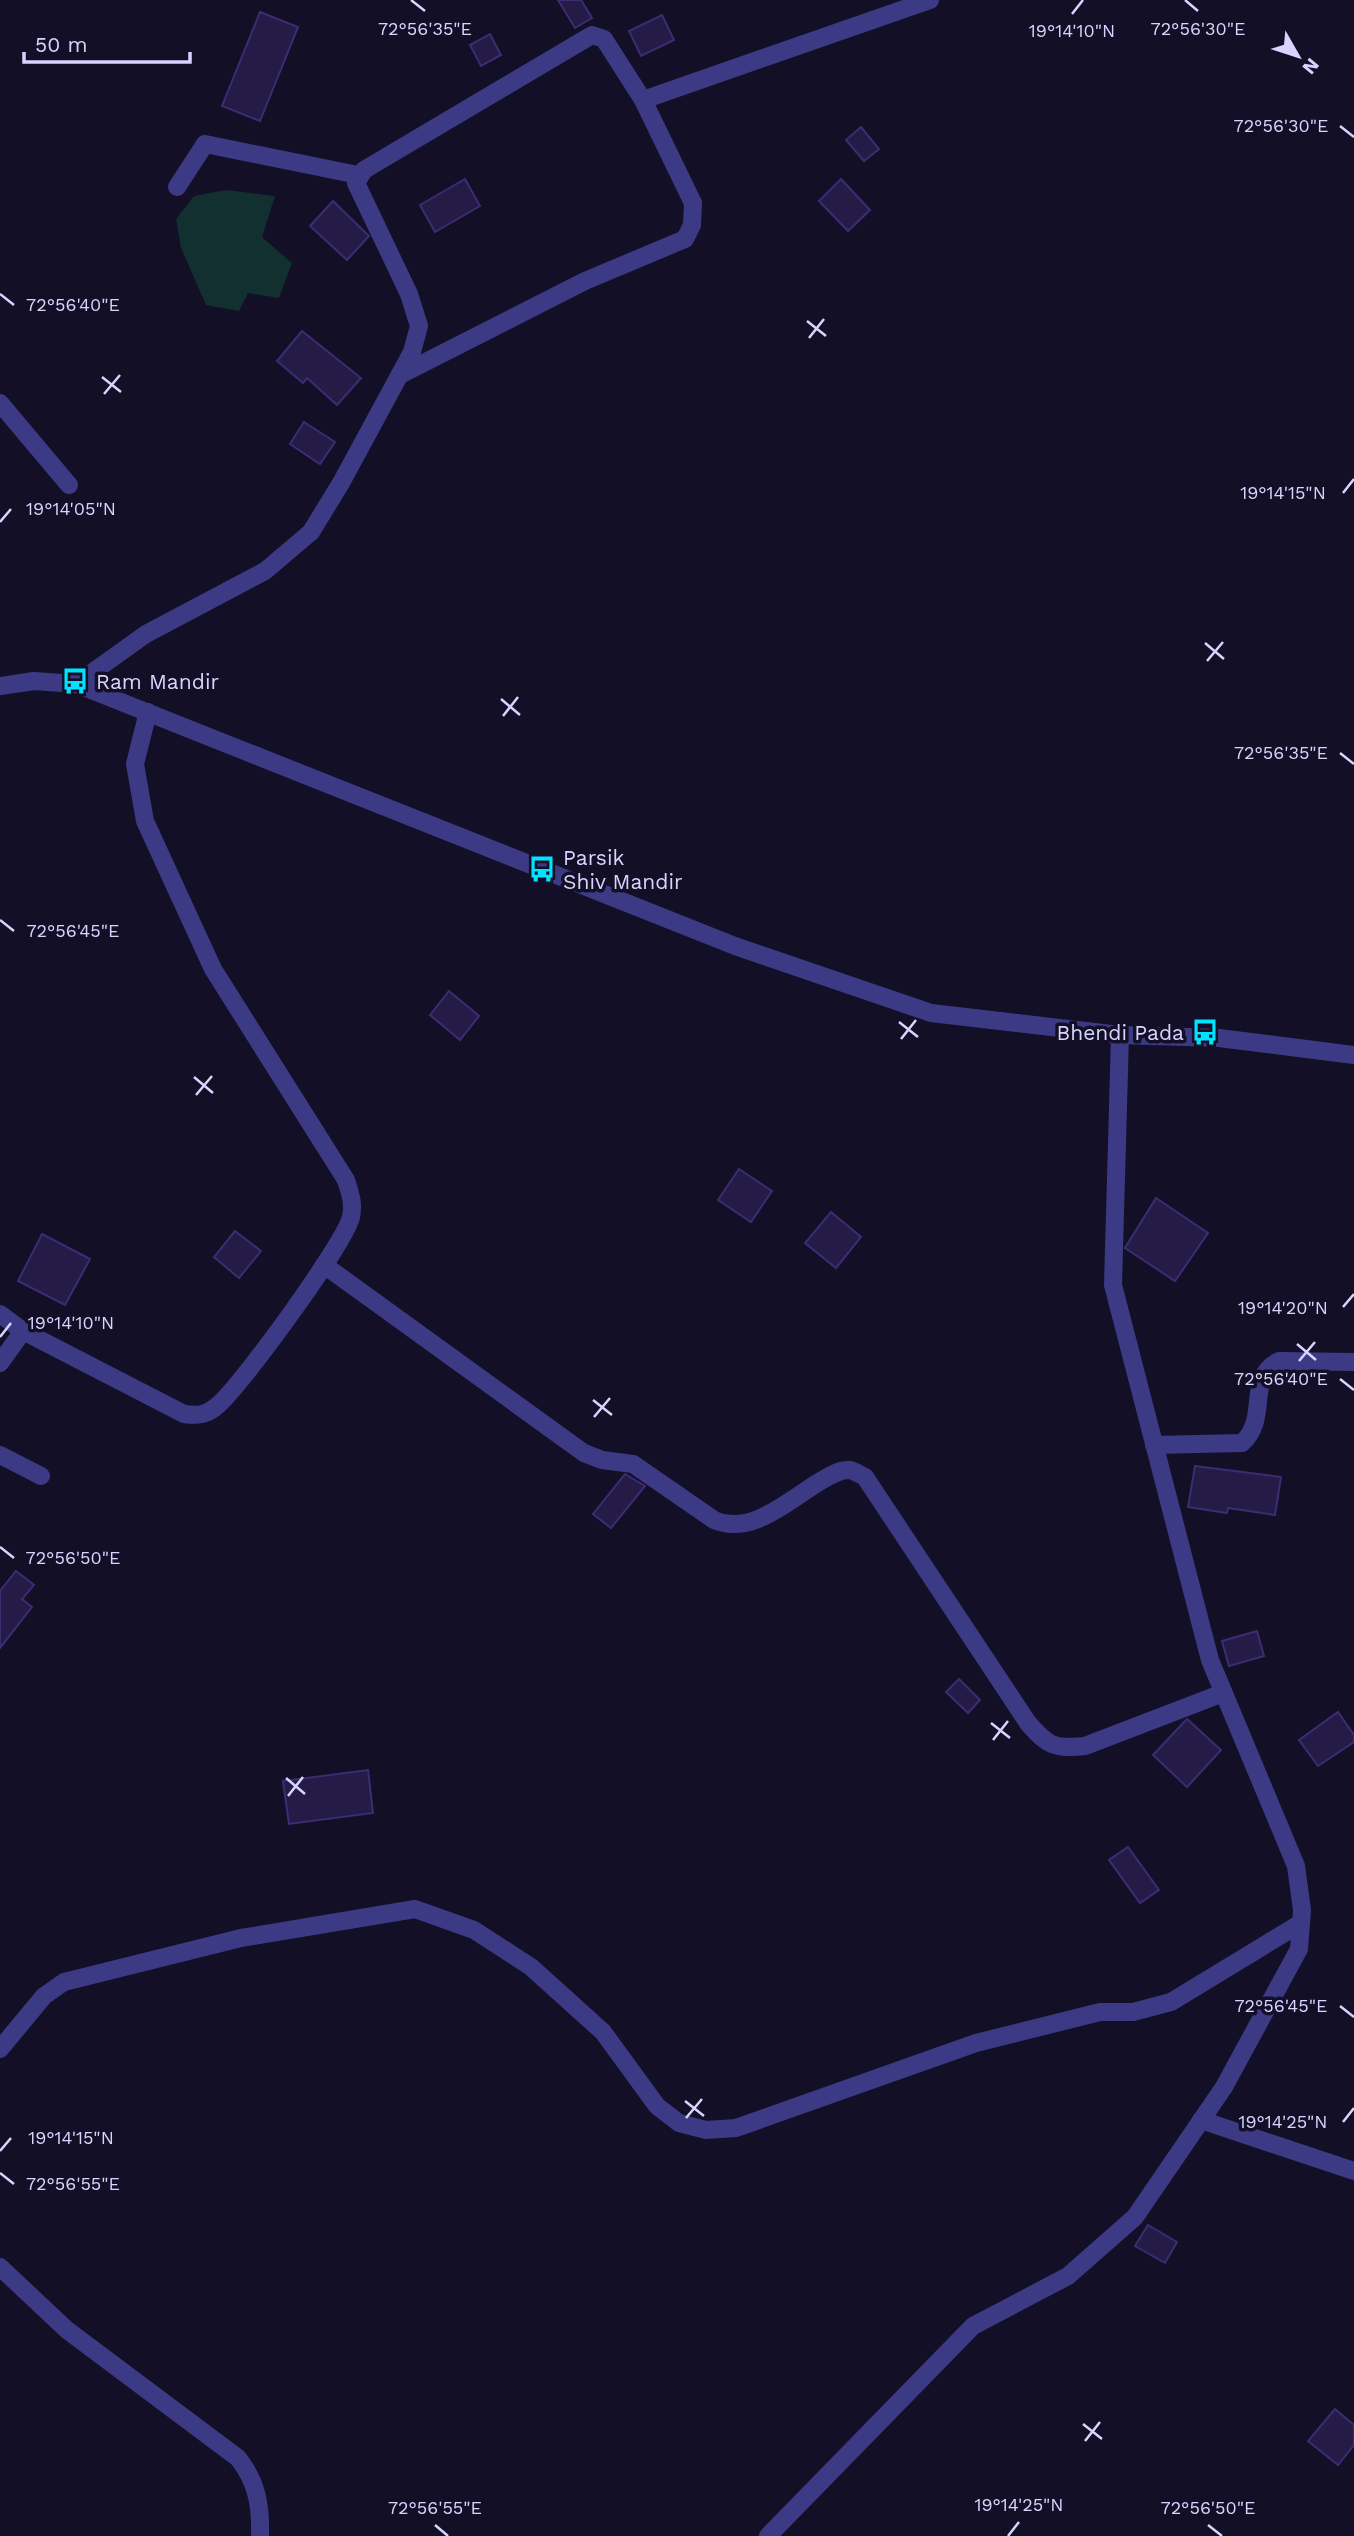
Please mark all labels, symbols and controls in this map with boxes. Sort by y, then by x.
text: 72°56'35"E [378,18,472,39]
text: 72°56'30"E [1151,18,1245,39]
text: 19°14'10"N [1029,20,1115,41]
scale bar [24,21,191,65]
north arrow [1263,21,1333,91]
text: 50 m [35,32,87,57]
text: N [1297,54,1324,79]
text: 72°56'30"E [1234,115,1328,136]
text: 72°56'40"E [26,294,120,315]
text: 19°14'15"N [1240,482,1326,503]
text: 19°14'05"N [26,498,116,519]
bus stop icon: Ram Mandir [60,666,90,696]
place label: Ram Mandir [96,669,219,694]
text: 72°56'35"E [1234,742,1328,763]
place label: Parsik Shiv Mandir [563,845,683,894]
bus stop icon: Parsik Shiv Mandir [527,854,557,884]
text: 72°56'45"E [26,920,120,941]
bus stop icon: Bhendi Pada [1190,1017,1220,1047]
place label: Bhendi Pada [1057,1020,1184,1045]
text: 19°14'20"N [1238,1297,1328,1318]
text: 19°14'10"N [28,1312,114,1333]
text: 72°56'40"E [1234,1368,1328,1389]
text: 72°56'50"E [26,1547,120,1568]
text: 72°56'45"E [1234,1995,1328,2016]
text: 19°14'25"N [1238,2111,1328,2132]
text: 19°14'15"N [28,2127,114,2148]
text: 72°56'55"E [26,2173,120,2194]
text: 19°14'25"N [974,2494,1064,2515]
text: 72°56'55"E [388,2497,482,2518]
text: 72°56'50"E [1161,2497,1255,2518]

